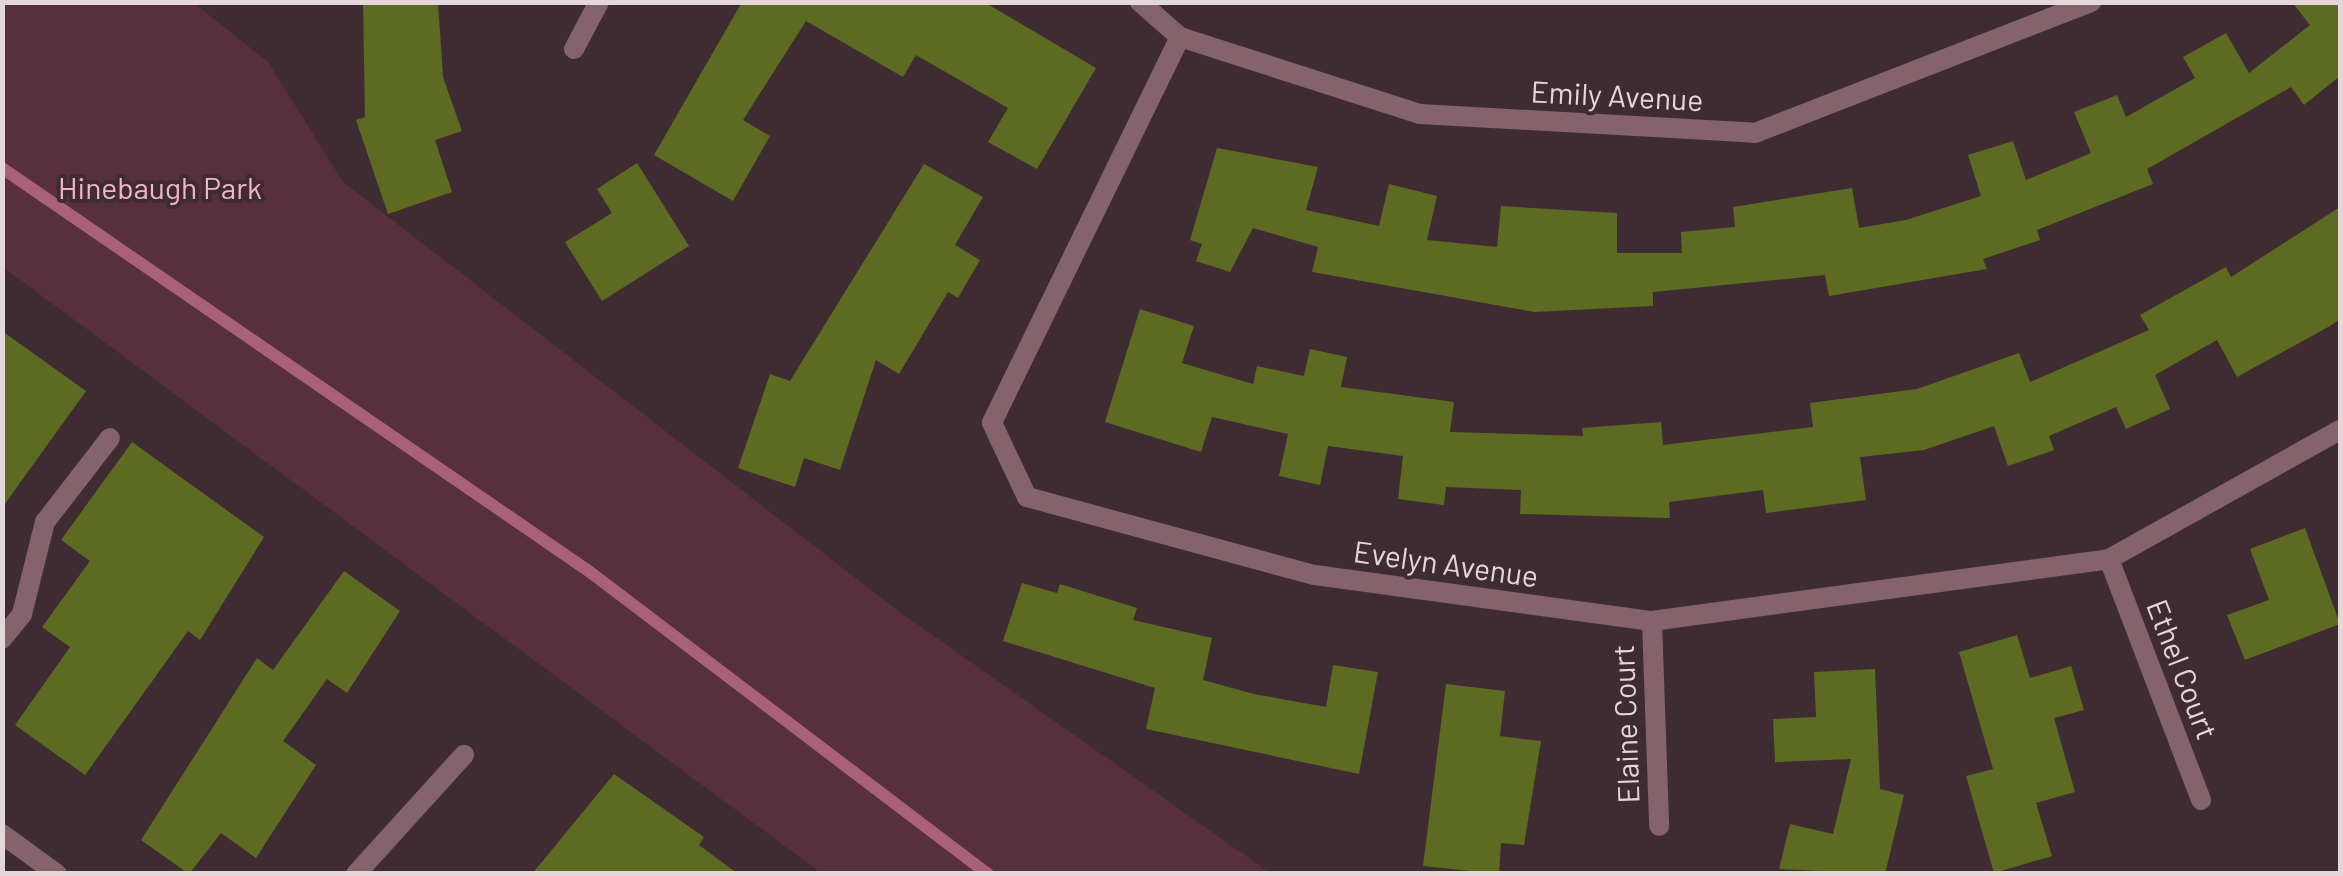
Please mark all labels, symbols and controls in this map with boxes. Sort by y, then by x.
street label: Emily Avenue [1530,73,1704,117]
park label: Hinebaugh Park [58,169,262,205]
street label: Evelyn Avenue [1351,532,1541,594]
street label: Ethel Court [2140,594,2226,744]
street label: Elaine Court [1604,644,1646,804]

